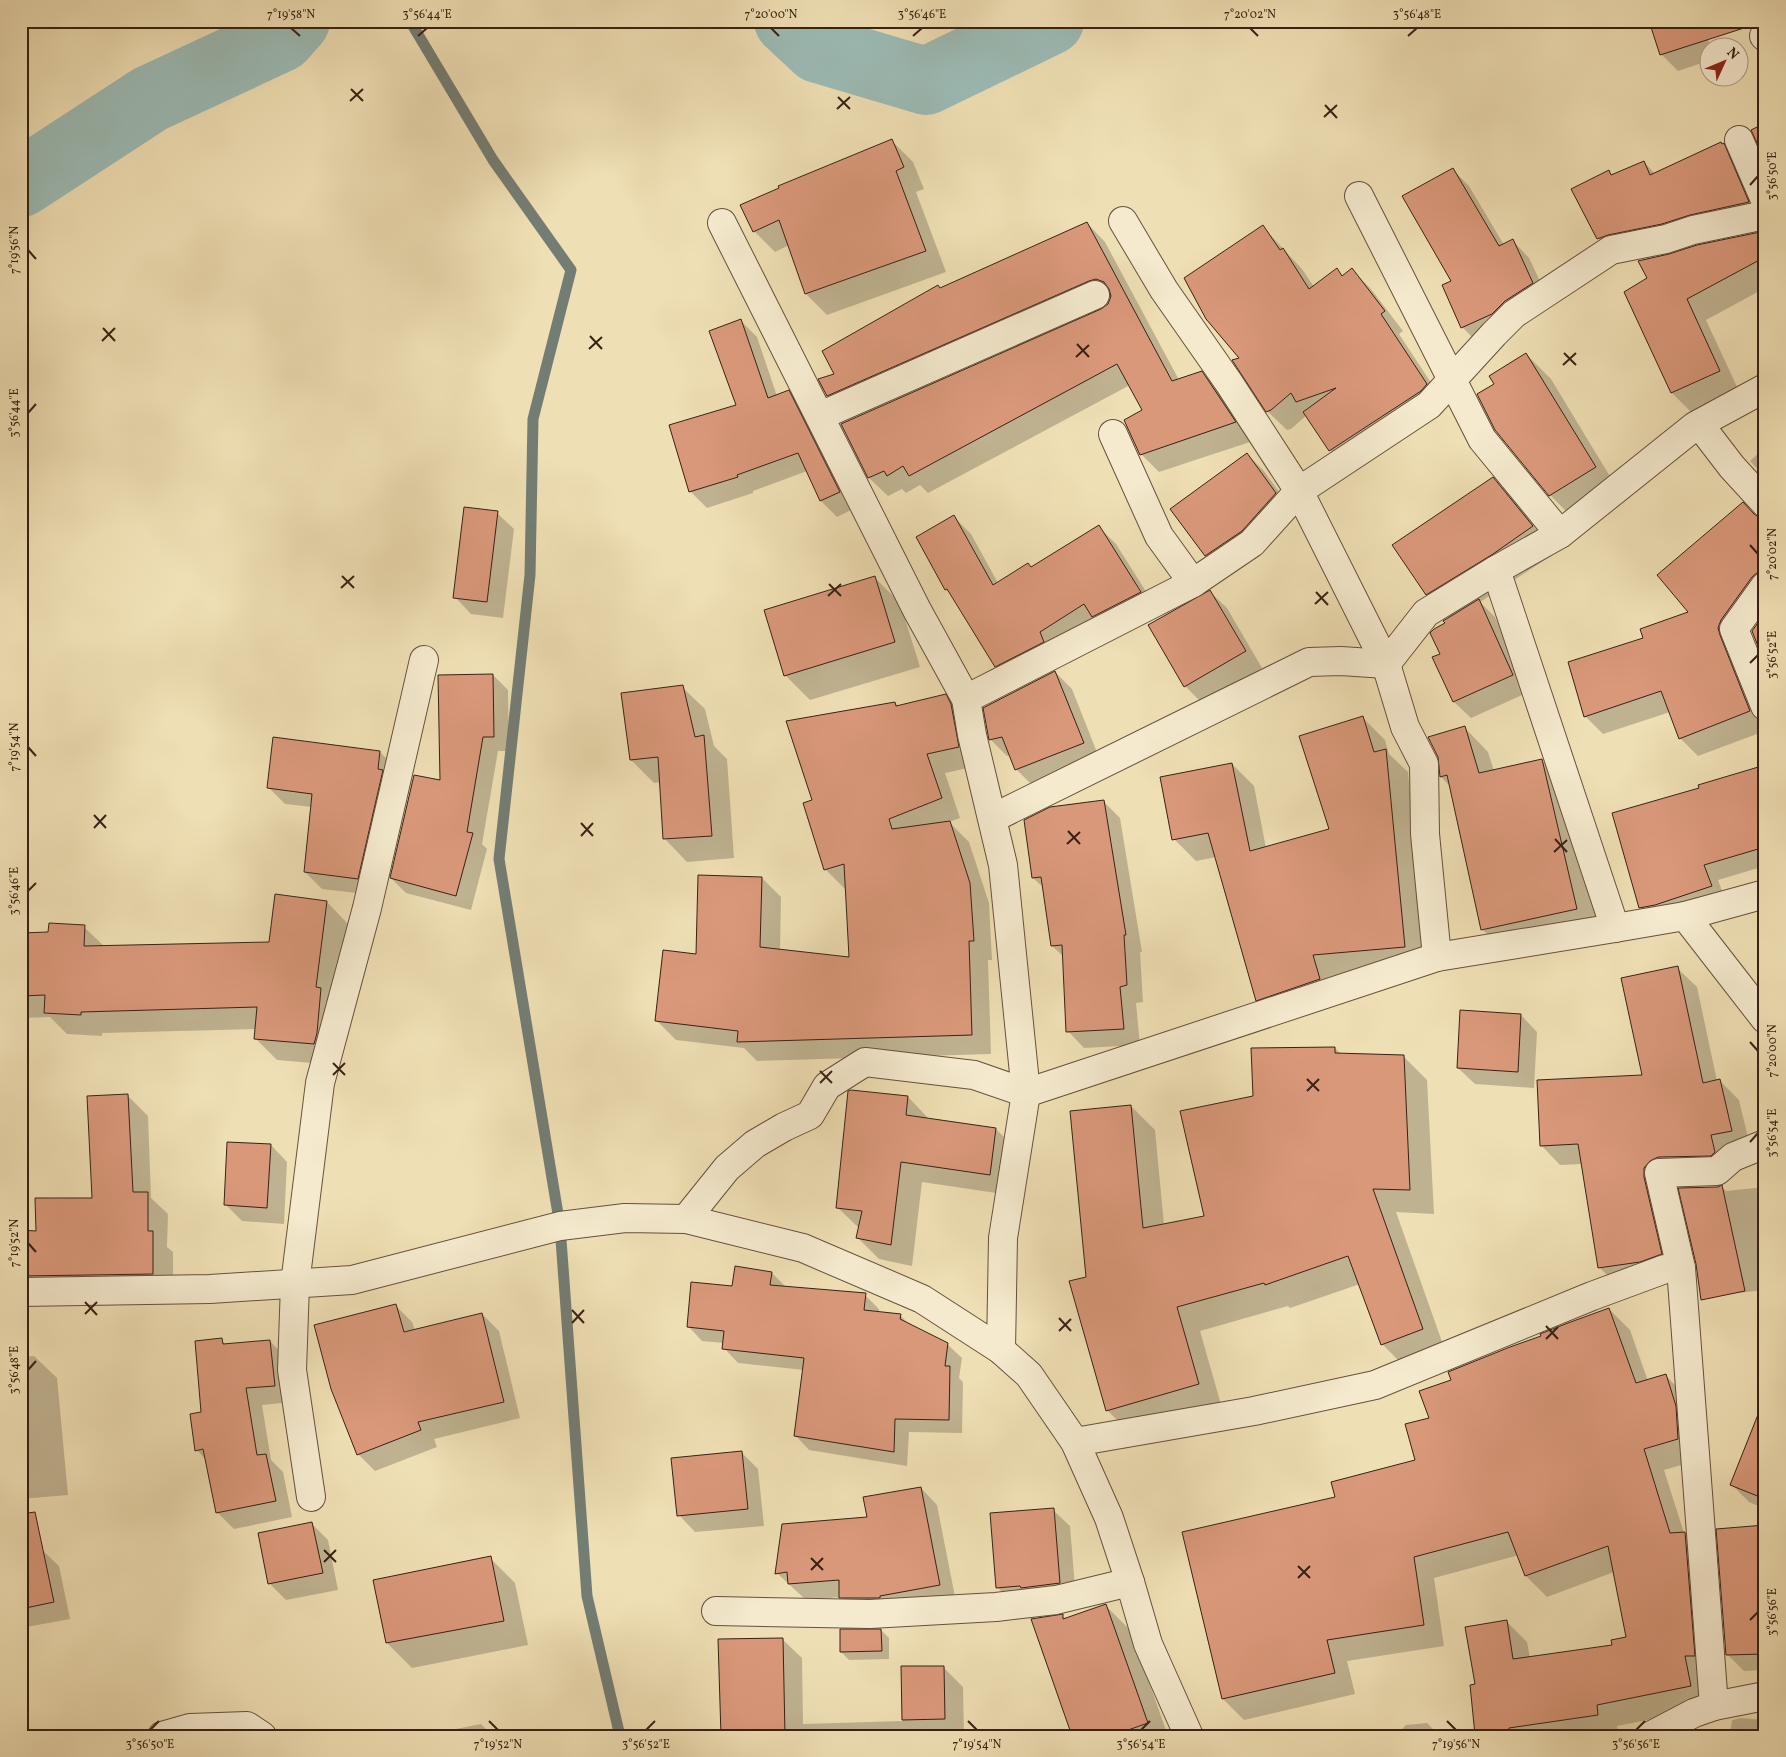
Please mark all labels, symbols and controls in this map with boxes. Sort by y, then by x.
text: 7°19'58"N [267,7,315,23]
text: 3°56'44"E [402,7,452,23]
text: 7°20'00"N [744,7,798,23]
text: 3°56'46"E [898,7,946,23]
text: 7°20'02"N [1224,7,1276,23]
text: 3°56'48"E [1393,7,1441,23]
north arrow [1698,38,1748,88]
text: N [1722,44,1743,64]
text: 3°56'50"E [1765,152,1781,200]
text: 7°19'56"N [7,226,23,274]
text: 3°56'44"E [7,388,23,438]
text: 7°20'02"N [1765,528,1781,580]
text: 3°56'52"E [1765,631,1781,679]
text: 7°19'54"N [7,722,23,771]
text: 3°56'46"E [7,867,23,915]
text: 7°20'00"N [1765,1024,1781,1078]
text: 3°56'54"E [1765,1109,1781,1157]
text: 7°19'52"N [7,1219,23,1267]
text: 3°56'48"E [7,1346,23,1394]
text: 3°56'56"E [1765,1588,1781,1636]
text: 3°56'50"E [126,1737,174,1753]
text: 7°19'52"N [474,1737,522,1753]
text: 3°56'52"E [622,1737,670,1753]
text: 7°19'54"N [953,1737,1002,1753]
text: 3°56'54"E [1117,1737,1165,1753]
text: 7°19'56"N [1432,1737,1480,1753]
text: 3°56'56"E [1612,1737,1660,1753]

